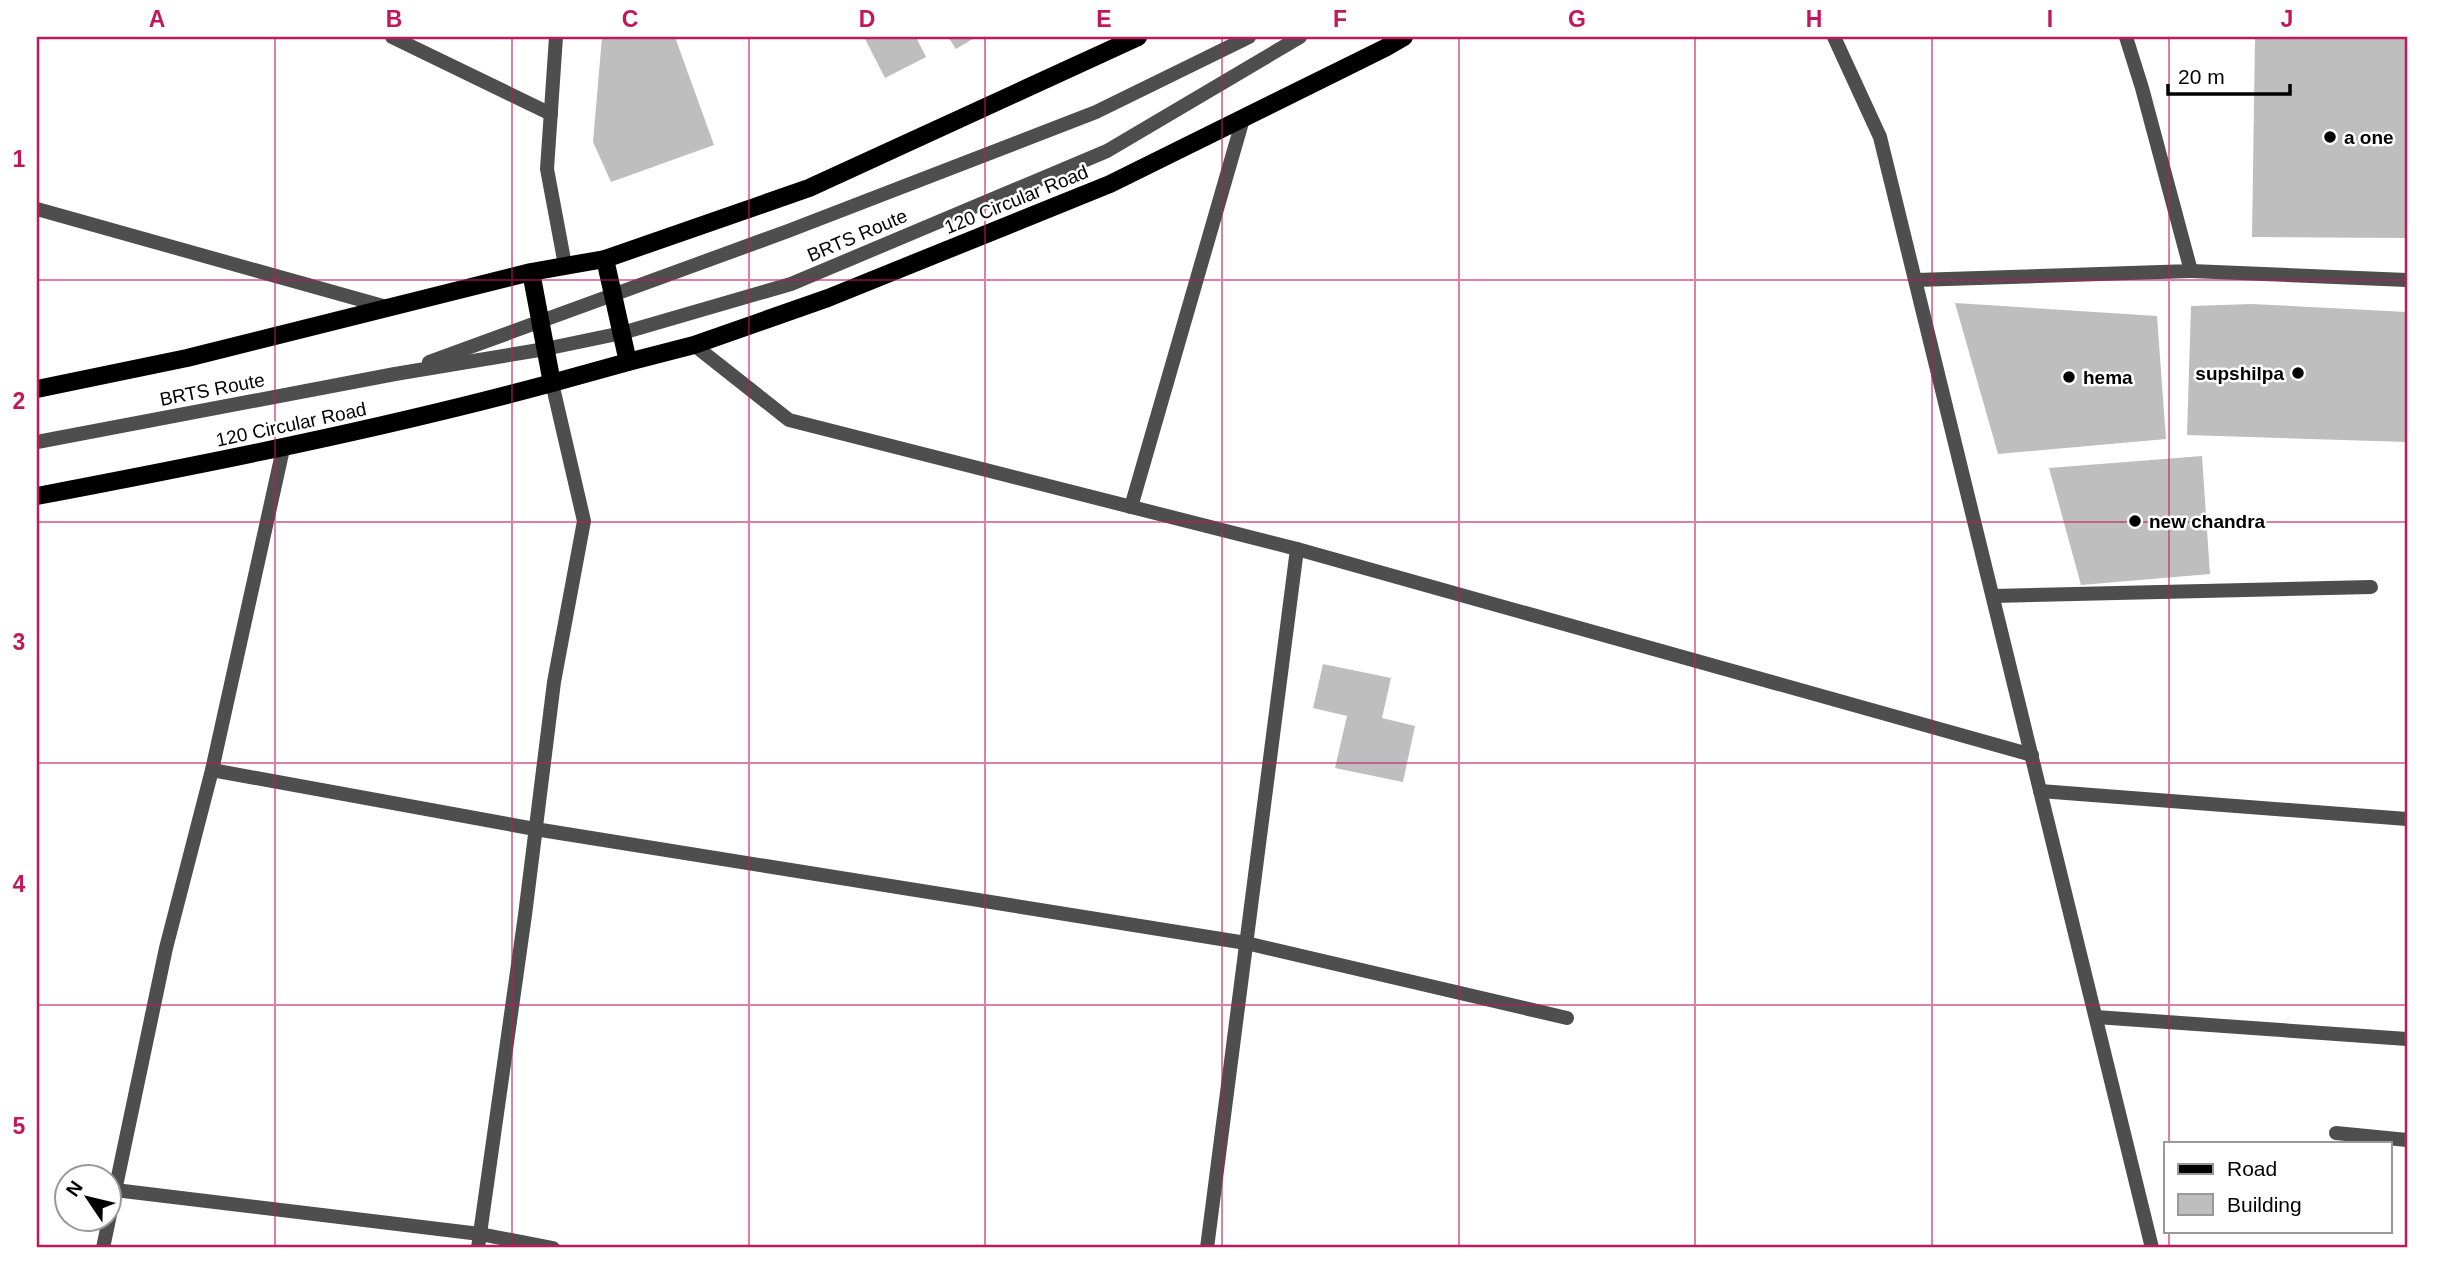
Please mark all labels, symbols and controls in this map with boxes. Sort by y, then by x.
text: A [149,6,165,32]
text: B [386,6,402,32]
text: C [622,6,638,32]
text: D [859,6,875,32]
text: E [1096,6,1112,32]
text: F [1333,6,1347,32]
text: G [1568,6,1586,32]
text: H [1806,6,1822,32]
text: I [2047,6,2053,32]
text: J [2281,6,2293,32]
scale bar [2168,52,2290,96]
text: 20 m [2178,65,2225,88]
place label: a one [2344,127,2394,148]
marker: a one [2322,129,2338,145]
text: 1 [13,146,26,172]
street label: 120 Circular Road [941,161,1091,238]
street label: BRTS Route [804,205,910,266]
place label: supshilpa [2195,363,2284,384]
marker: supshilpa [2290,365,2306,381]
place label: hema [2083,367,2133,388]
street label: BRTS Route [158,369,266,410]
marker: hema [2061,369,2077,385]
text: 2 [13,388,25,414]
street label: 120 Circular Road [214,398,368,451]
place label: new chandra [2149,511,2266,532]
marker: new chandra [2127,513,2143,529]
text: 3 [13,629,25,655]
text: 4 [13,871,26,897]
text: 5 [13,1113,26,1139]
legend [2164,1142,2392,1232]
text: Road [2227,1157,2277,1180]
north arrow [52,1162,122,1232]
text: N [62,1177,87,1200]
text: Building [2227,1193,2302,1216]

